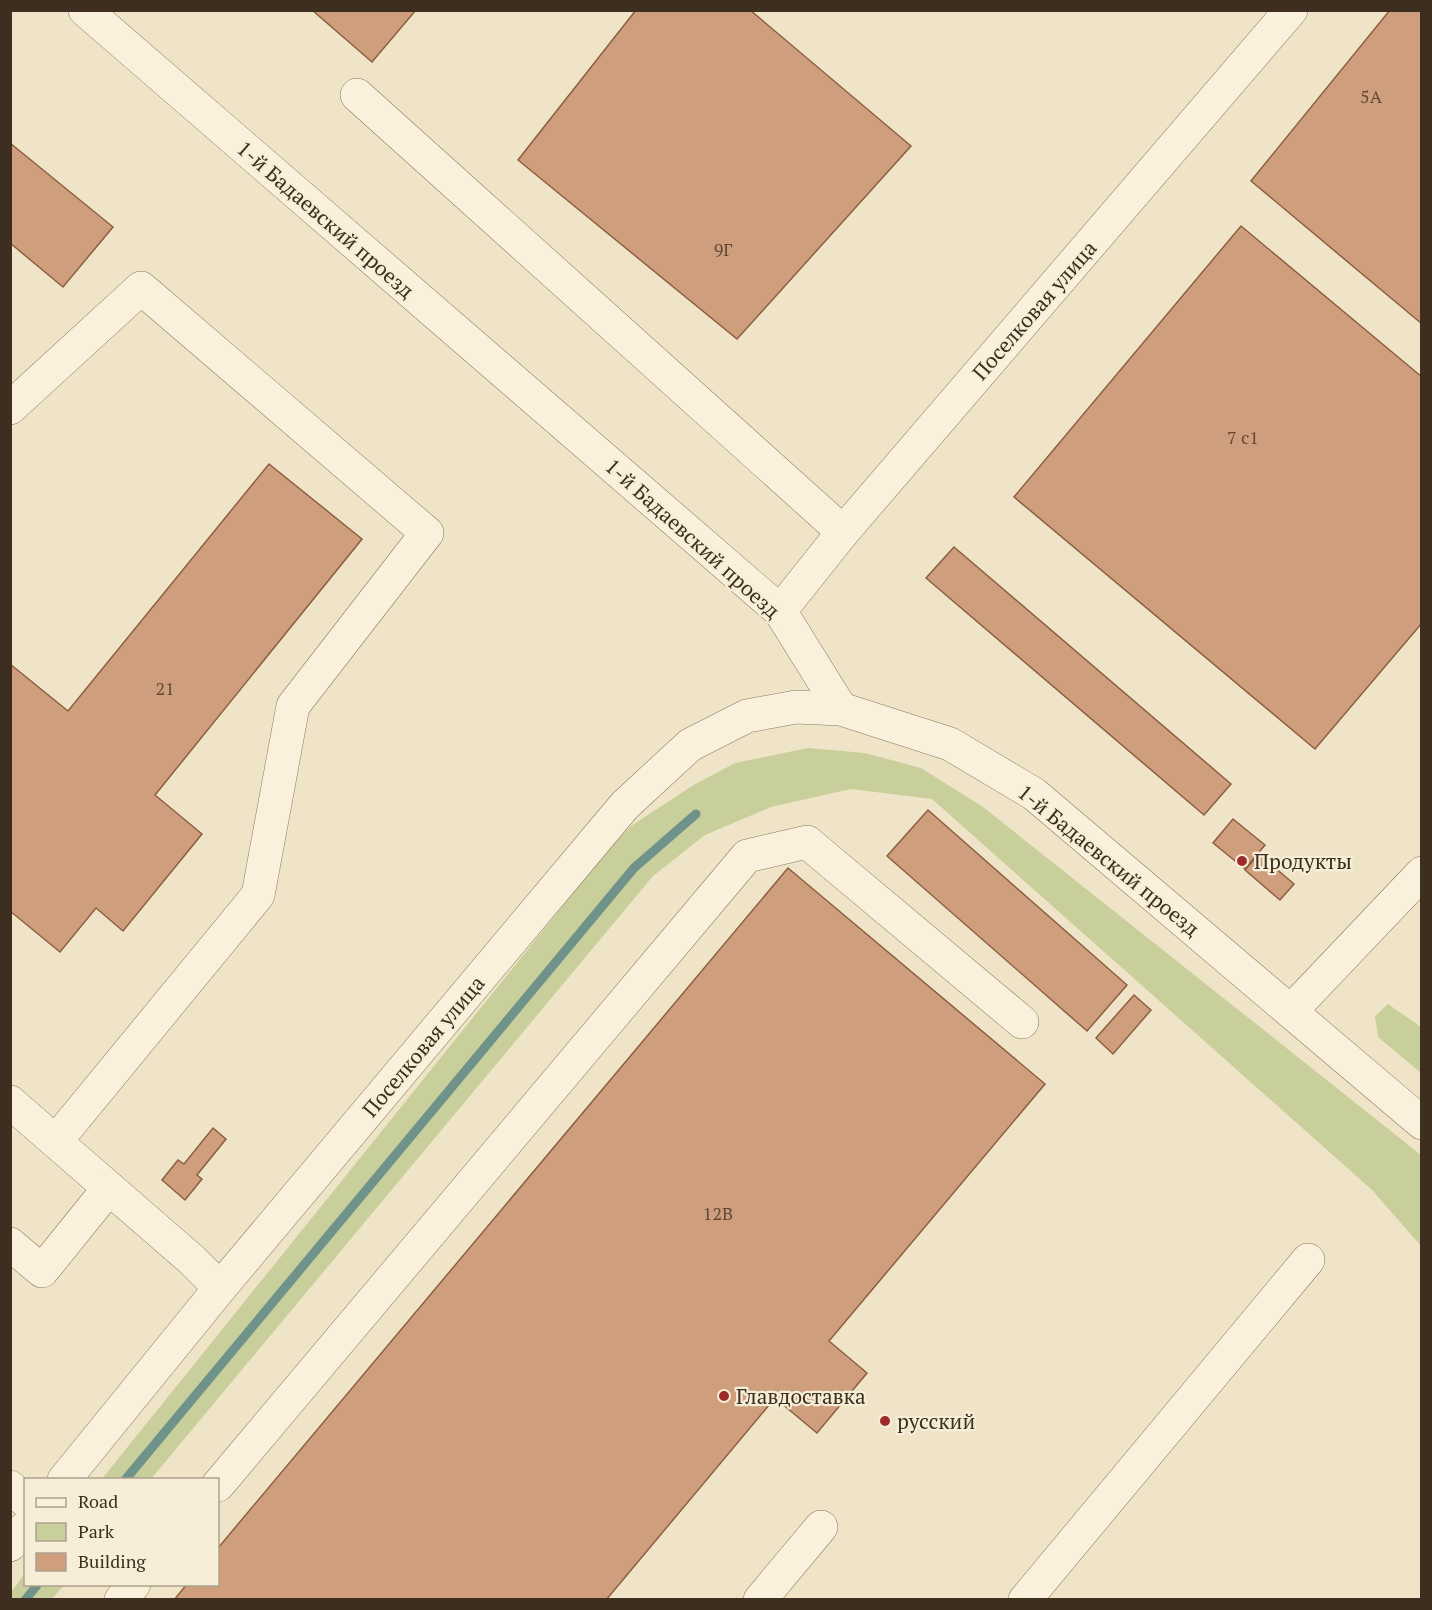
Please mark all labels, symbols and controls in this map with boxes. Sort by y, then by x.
house number: 5А [1360,84,1383,108]
street label: 1-й Бадаевский проезд [231,134,421,304]
street label: Поселковая улица [966,234,1103,386]
house number: 9Г [714,237,732,261]
house number: 7 с1 [1227,425,1259,449]
street label: 1-й Бадаевский проезд [600,452,786,624]
house number: 21 [155,676,175,700]
street label: 1-й Бадаевский проезд [1012,778,1206,942]
place label: Продукты [1254,847,1352,875]
marker: Продукты [1235,854,1249,868]
street label: Поселковая улица [356,969,491,1122]
house number: 12В [703,1201,733,1225]
place label: Главдоставка [736,1382,866,1410]
marker: Главдоставка [717,1389,731,1403]
place label: русский [897,1407,975,1435]
marker: русский [878,1414,892,1428]
legend [24,1478,219,1586]
text: Road [78,1489,118,1513]
text: Park [78,1519,115,1543]
text: Building [78,1549,146,1573]

